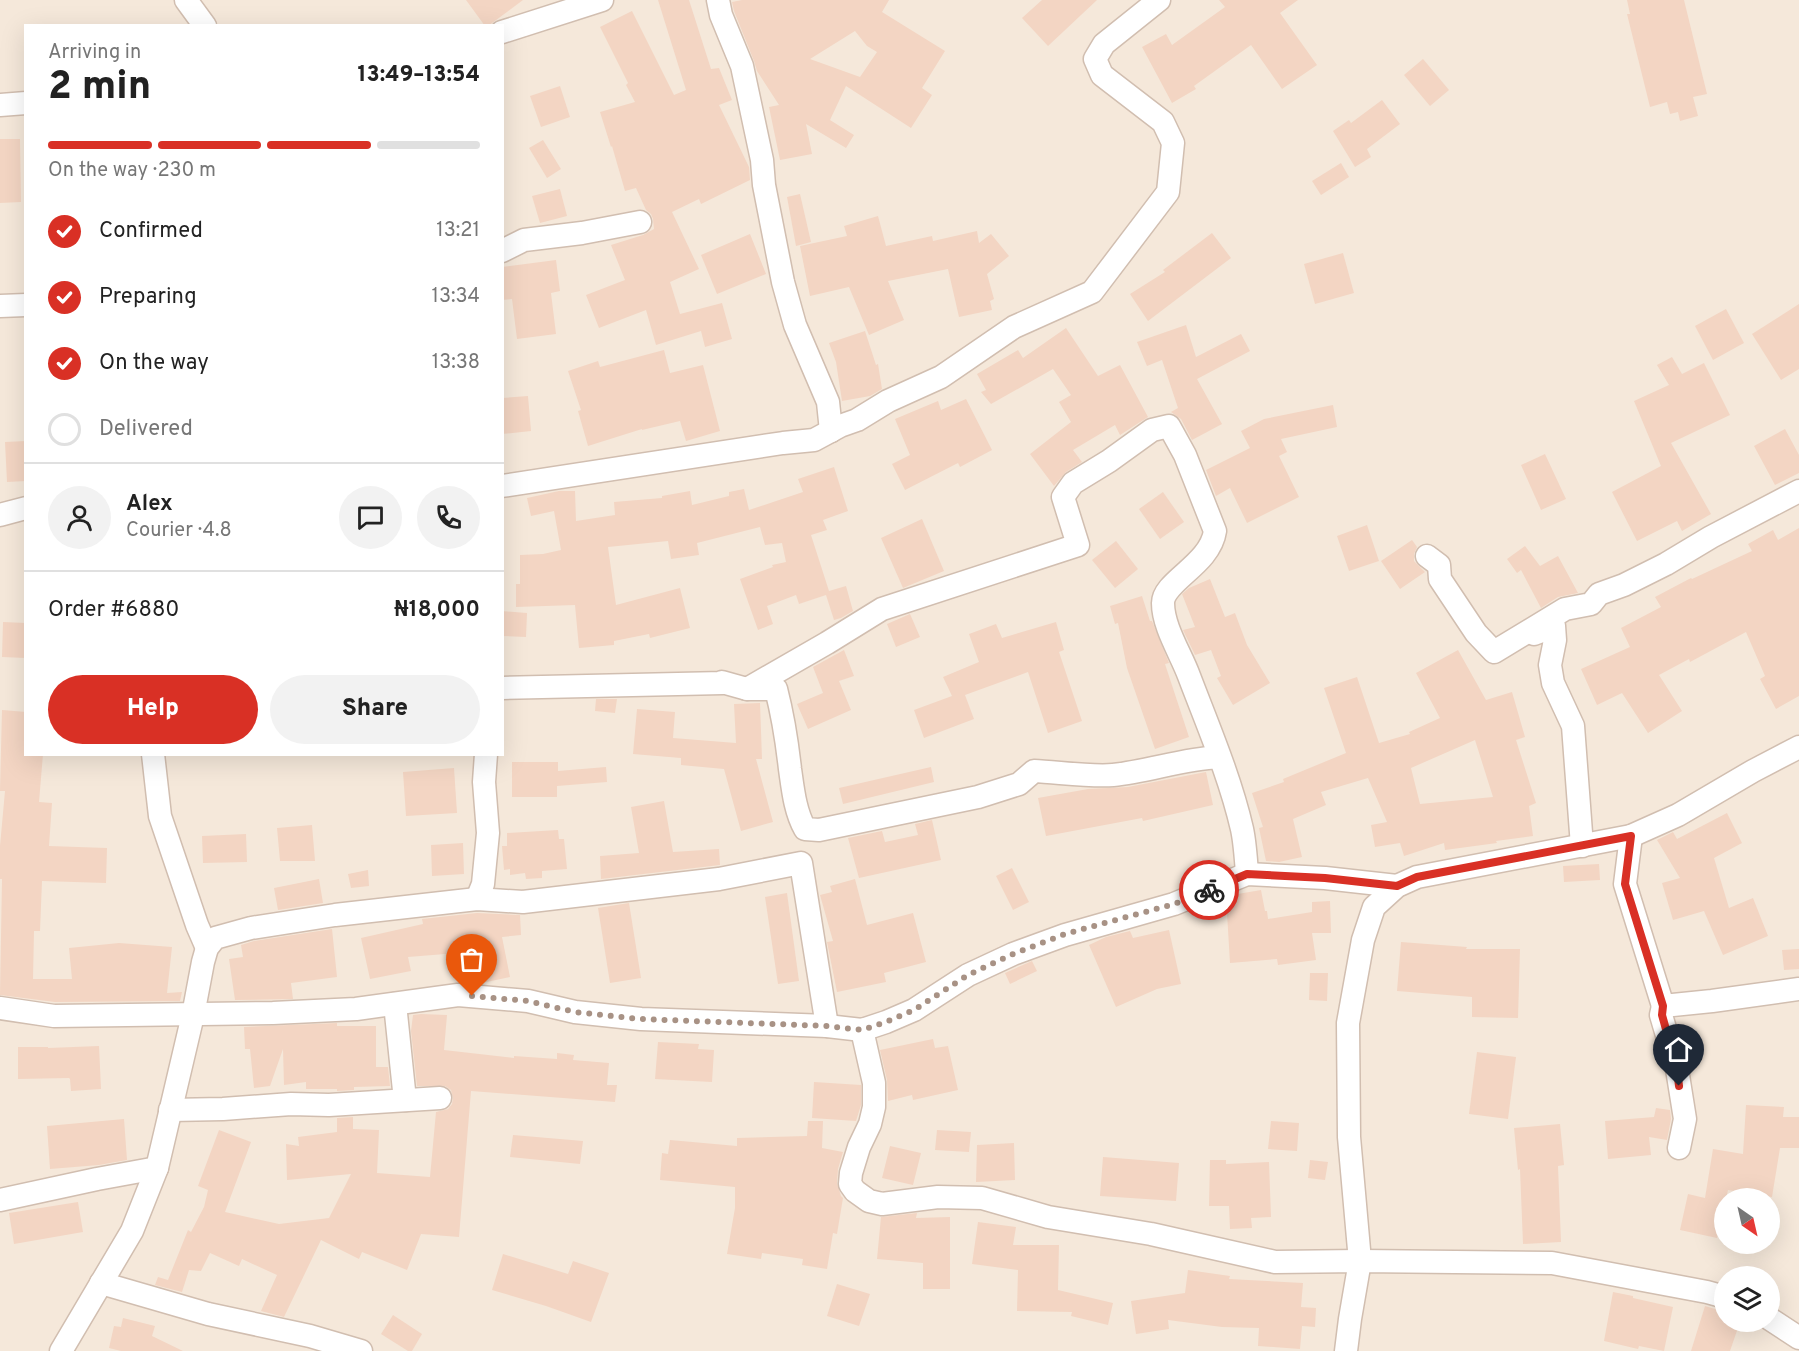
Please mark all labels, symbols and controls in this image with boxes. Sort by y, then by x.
text: Arriving in [48,40,141,66]
text: 13:49–13:54 [358,62,480,89]
text: 2 min [48,64,151,113]
text: On the way · 230 m [48,158,216,184]
icon: check [48,215,81,248]
text: Confirmed [99,218,203,245]
text: 13:21 [436,218,480,244]
icon: check [48,281,81,314]
text: Preparing [99,284,197,311]
text: 13:34 [432,284,480,310]
icon: check [48,347,81,380]
text: On the way [99,350,209,377]
text: 13:38 [432,350,480,376]
text: Delivered [99,416,193,443]
button: person [48,486,111,549]
button: chat [339,486,402,549]
button: phone [417,486,480,549]
text: Alex [126,491,173,518]
text: Courier · 4.8 [126,518,232,544]
text: Order #6880 [48,597,179,624]
text: ₦18,000 [394,597,480,624]
button: Help [48,675,258,744]
button: Share [270,675,480,744]
courier [1179,860,1239,920]
icon: bike [1193,874,1226,907]
pin [446,934,497,996]
icon: bag [455,943,488,976]
pin [1653,1024,1704,1086]
icon: home [1662,1033,1695,1066]
north arrow [1714,1188,1780,1254]
map controls [1714,1188,1780,1332]
button: layers [1714,1266,1780,1332]

